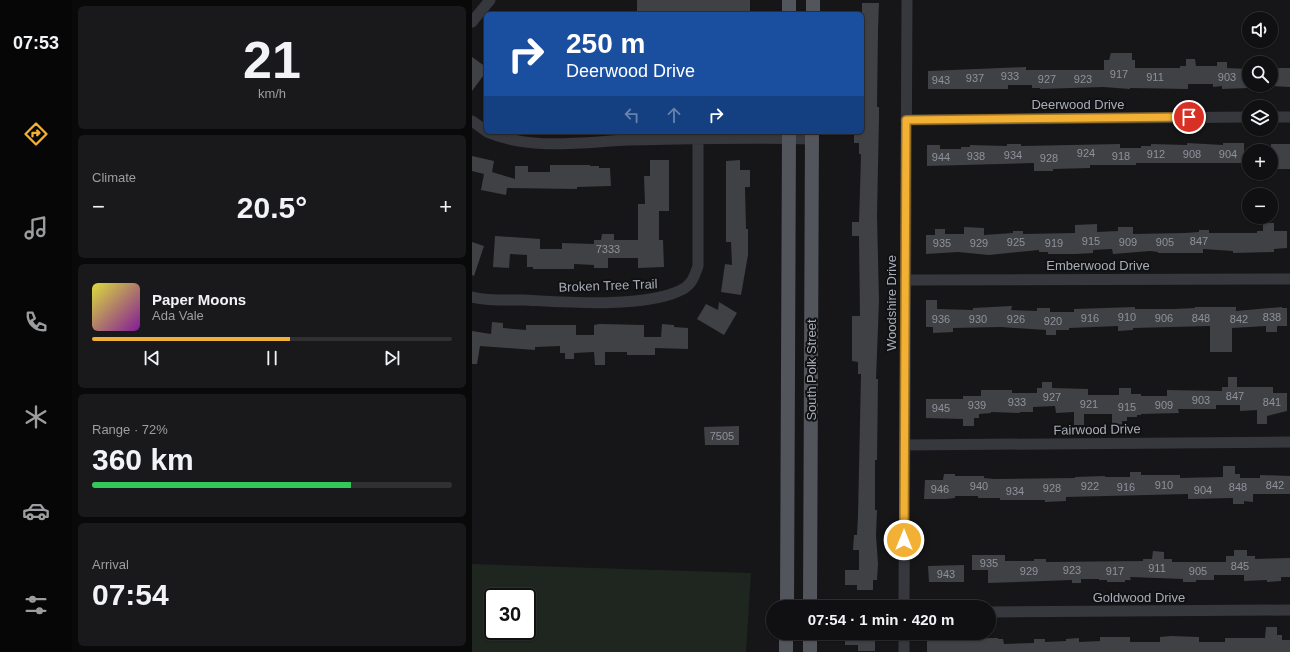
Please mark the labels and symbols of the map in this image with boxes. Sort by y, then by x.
house number: 917 [1110,68,1128,80]
house number: 933 [1001,70,1019,82]
house number: 911 [1146,71,1164,83]
house number: 903 [1218,71,1236,83]
house number: 937 [966,72,984,84]
house number: 927 [1038,73,1056,85]
house number: 923 [1074,73,1092,85]
house number: 943 [932,74,950,86]
street label: Deerwood Drive [1031,97,1125,112]
pin [1172,100,1206,134]
house number: 924 [1077,147,1095,159]
house number: 912 [1147,148,1165,160]
house number: 908 [1183,148,1201,160]
house number: 904 [1219,148,1237,160]
house number: 934 [1004,149,1022,161]
house number: 938 [967,150,985,162]
house number: 918 [1112,150,1130,162]
house number: 944 [932,151,950,163]
house number: 928 [1040,152,1058,164]
house number: 915 [1082,235,1100,247]
house number: 847 [1190,235,1208,247]
house number: 925 [1007,236,1025,248]
house number: 909 [1119,236,1137,248]
house number: 905 [1156,236,1174,248]
house number: 935 [933,237,951,249]
house number: 929 [970,237,988,249]
house number: 919 [1045,237,1063,249]
house number: 7333 [596,243,620,255]
street label: Woodshire Drive [884,255,899,351]
street label: Emberwood Drive [1046,258,1150,273]
street label: Broken Tree Trail [558,276,658,295]
house number: 910 [1118,311,1136,323]
house number: 838 [1263,311,1281,323]
house number: 916 [1081,312,1099,324]
house number: 906 [1155,312,1173,324]
house number: 848 [1192,312,1210,324]
house number: 936 [932,313,950,325]
house number: 930 [969,313,987,325]
house number: 926 [1007,313,1025,325]
house number: 842 [1230,313,1248,325]
house number: 920 [1044,315,1062,327]
street label: South Polk Street [804,319,819,421]
house number: 847 [1226,390,1244,402]
house number: 927 [1043,391,1061,403]
house number: 903 [1192,394,1210,406]
house number: 933 [1008,396,1026,408]
house number: 841 [1263,396,1281,408]
house number: 921 [1080,398,1098,410]
house number: 939 [968,399,986,411]
house number: 909 [1155,399,1173,411]
house number: 915 [1118,401,1136,413]
house number: 945 [932,402,950,414]
street label: Fairwood Drive [1053,421,1141,438]
house number: 7505 [710,430,734,442]
house number: 910 [1155,479,1173,491]
house number: 842 [1266,479,1284,491]
house number: 940 [970,480,988,492]
house number: 922 [1081,480,1099,492]
house number: 916 [1117,481,1135,493]
house number: 848 [1229,481,1247,493]
house number: 928 [1043,482,1061,494]
house number: 946 [931,483,949,495]
house number: 904 [1194,484,1212,496]
house number: 934 [1006,485,1024,497]
position arrow [883,519,925,561]
house number: 935 [980,557,998,569]
house number: 845 [1231,560,1249,572]
house number: 911 [1148,562,1166,574]
house number: 923 [1063,564,1081,576]
house number: 929 [1020,565,1038,577]
house number: 917 [1106,565,1124,577]
house number: 905 [1189,565,1207,577]
house number: 943 [937,568,955,580]
speed limit sign: 30 [484,588,536,640]
street label: Goldwood Drive [1093,590,1185,605]

